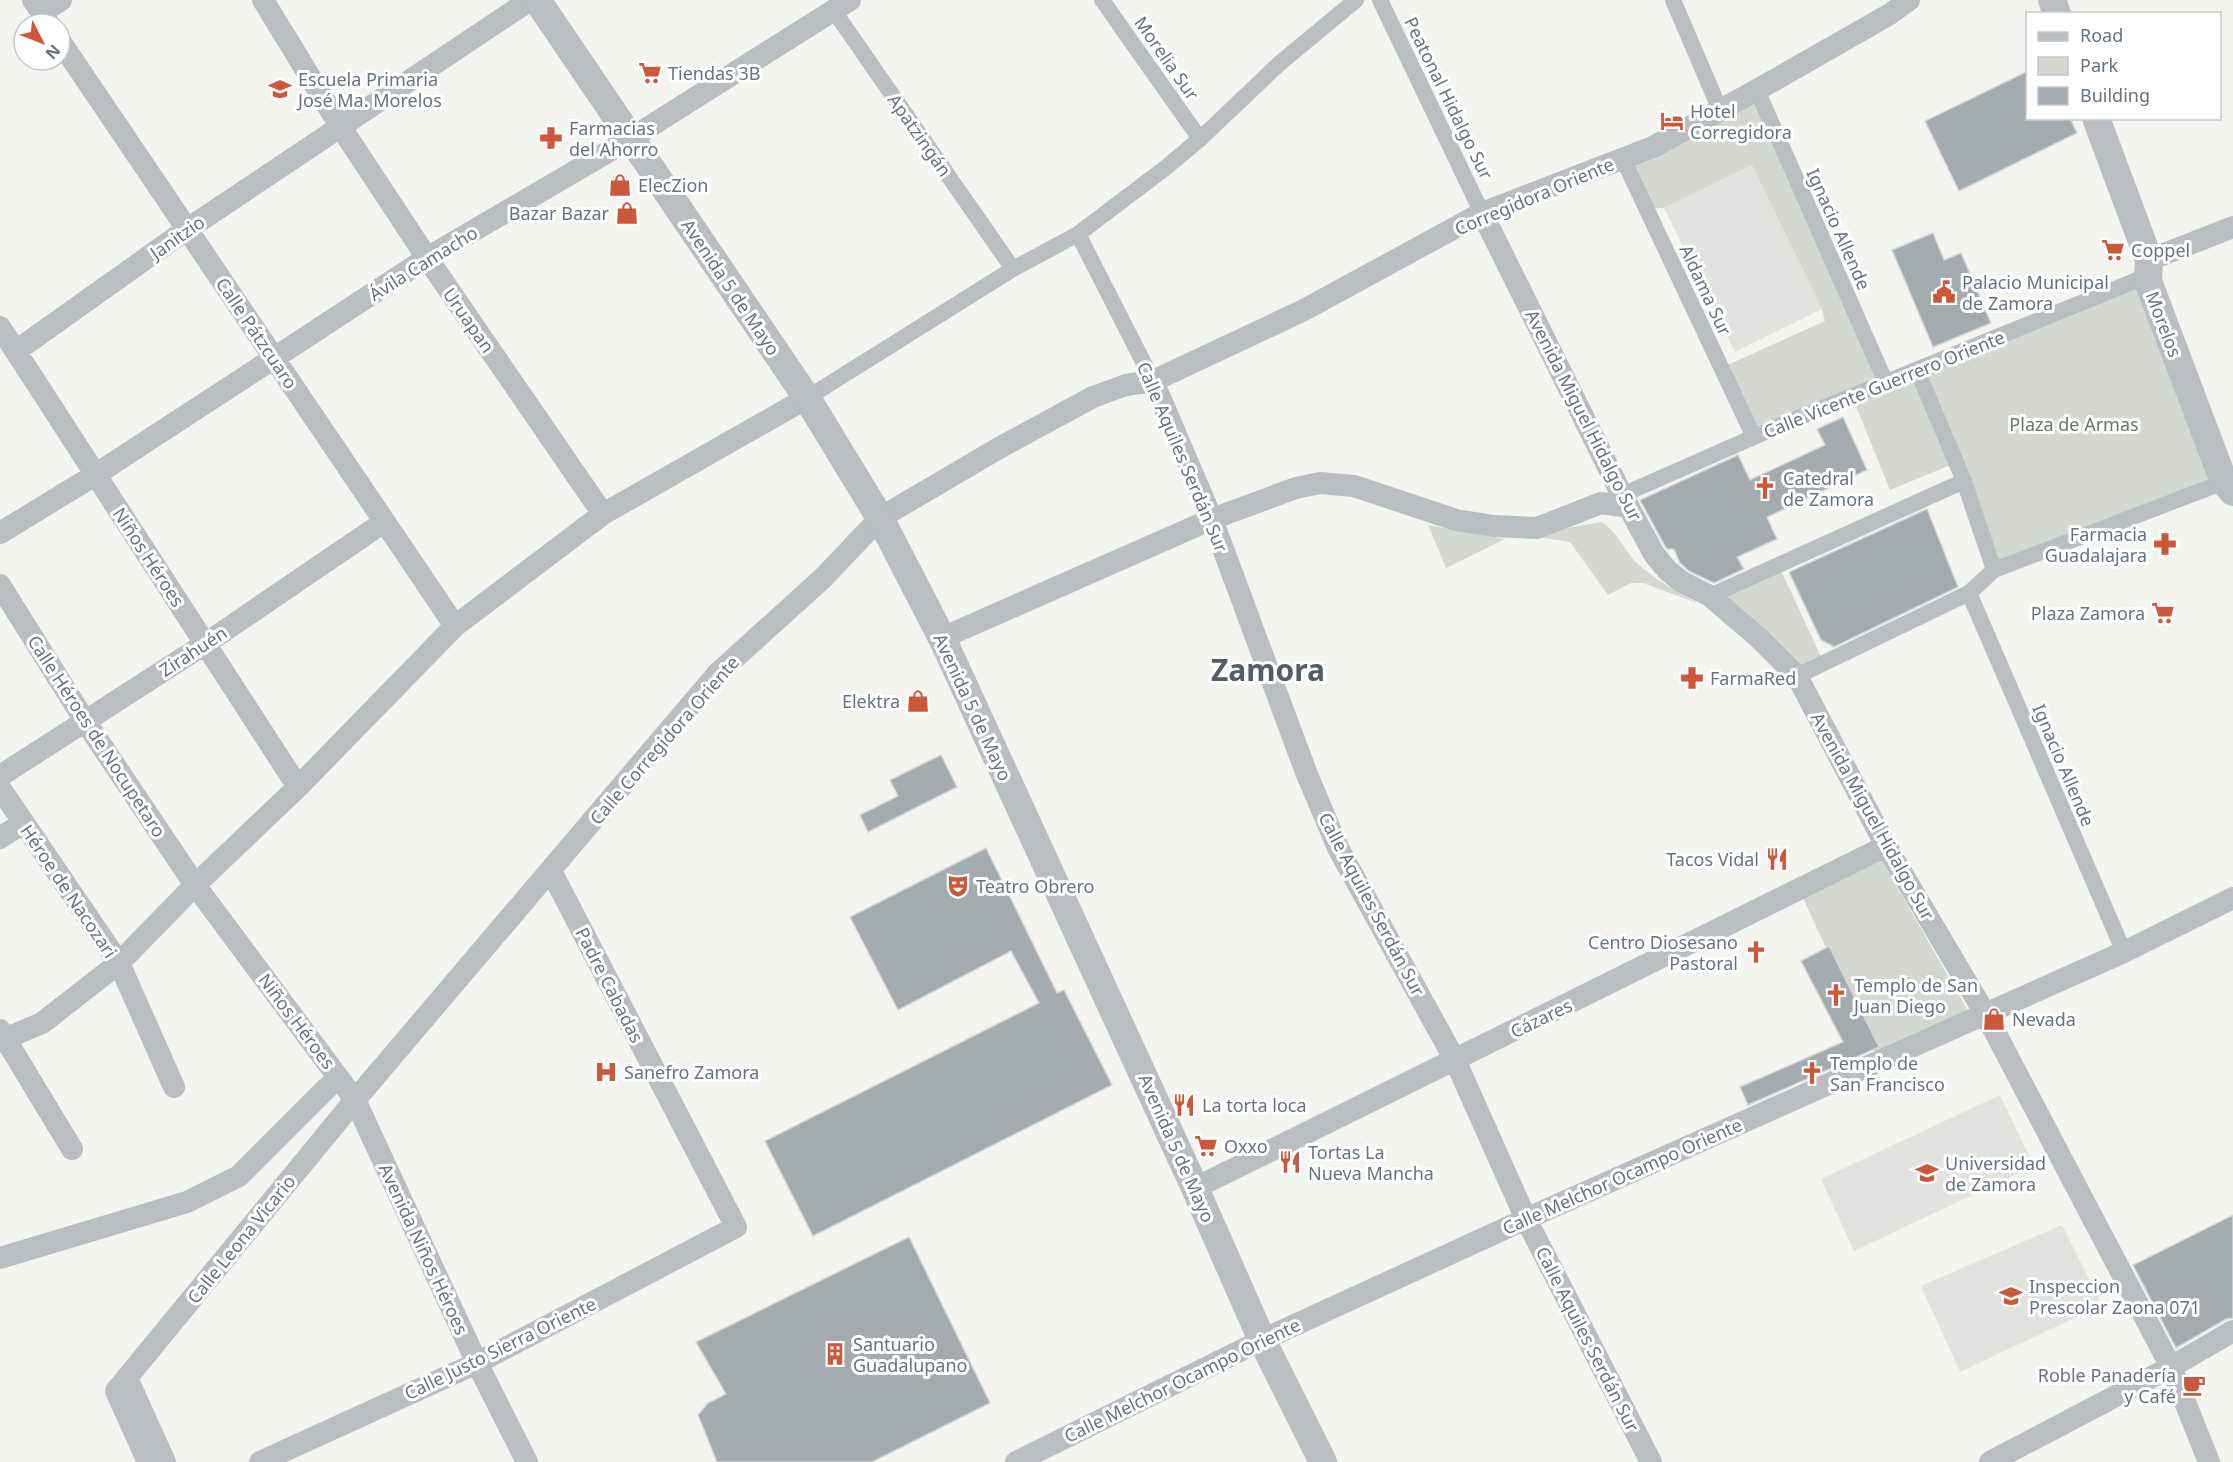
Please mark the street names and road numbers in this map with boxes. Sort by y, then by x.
street label: Morelia Sur [1129,11,1205,105]
street label: Peatonal Hidalgo Sur [1399,13,1499,184]
street label: Apatzingán [883,89,957,181]
street label: Corregidora Oriente [1451,152,1617,240]
street label: Ignacio Allende [1801,164,1877,294]
street label: Janitzio [143,210,209,266]
street label: Avenida 5 de Mayo [676,214,786,360]
street label: Ávila Camacho [364,220,482,306]
street label: Aldama Sur [1675,241,1738,340]
street label: Calle Pátzcuaro [211,273,303,393]
street label: Uruapan [438,283,500,357]
street label: Morelos [2141,288,2187,360]
street label: Avenida Miguel Hidalgo Sur [1520,305,1648,525]
street label: Calle Vicente Guerrero Oriente [1760,325,2008,443]
street label: Calle Aquiles Serdán Sur [1132,358,1234,556]
street label: Niños Héroes [108,503,190,611]
street label: Zirahuén [155,620,231,682]
street label: Calle Héroes de Nocupetaro [23,630,171,842]
street label: Avenida 5 de Mayo [928,630,1018,784]
street label: Calle Corregidora Oriente [584,651,744,829]
street label: Ignacio Allende [2027,700,2101,830]
street label: Avenida Miguel Hidalgo Sur [1806,708,1940,925]
street label: Calle Aquiles Serdán Sur [1313,808,1431,1000]
street label: Héroe de Nacozari [15,820,123,962]
street label: Padre Cabadas [571,923,649,1047]
street label: Niños Héroes [253,968,341,1074]
street label: Cázares [1506,993,1576,1043]
street label: Avenida 5 de Mayo [1134,1070,1220,1226]
street label: Calle Melchor Ocampo Oriente [1498,1112,1746,1240]
street label: Avenida Niños Héroes [374,1160,474,1338]
street label: Calle Leona Vicario [182,1170,300,1308]
street label: Calle Aquiles Serdán Sur [1531,1242,1645,1436]
street label: Calle Justo Sierra Oriente [400,1291,600,1405]
street label: Calle Melchor Ocampo Oriente [1060,1312,1304,1448]

